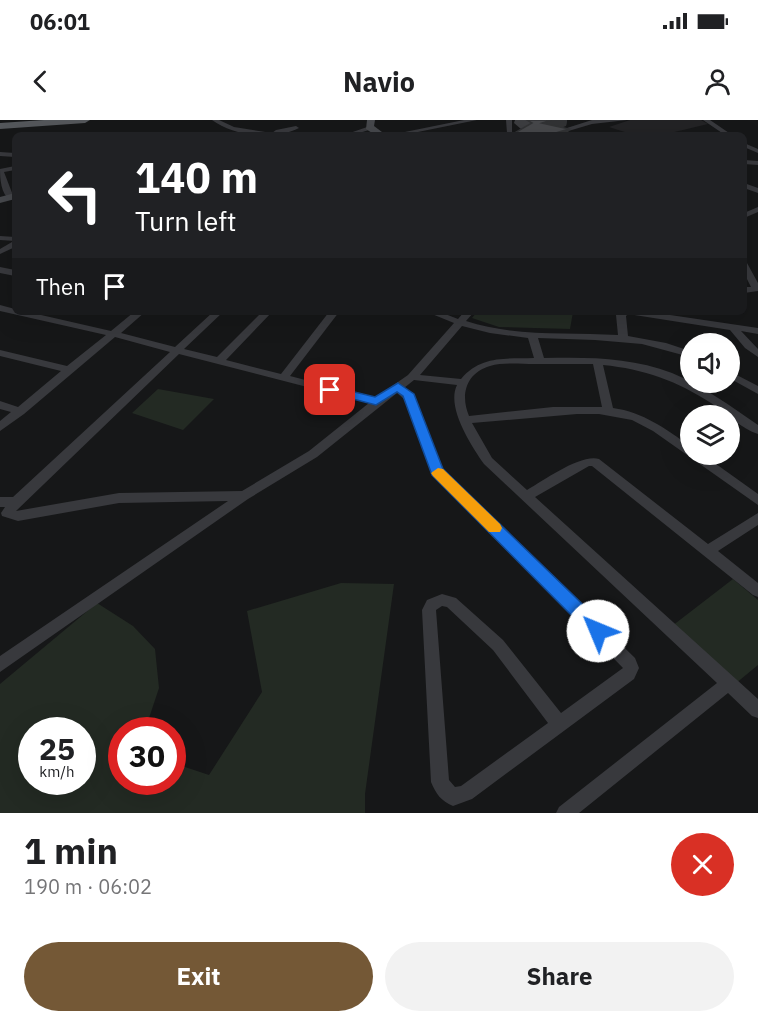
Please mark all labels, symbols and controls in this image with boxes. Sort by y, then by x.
text: 06:01 [30,7,90,36]
text: Navio [343,64,415,99]
icon: back [24,65,57,98]
icon: person [701,65,734,98]
text: 140 m [135,150,258,205]
icon: left [36,156,114,234]
text: Turn left [135,203,236,238]
icon: arrive [98,270,131,303]
text: Then [36,272,86,301]
map controls [680,333,740,465]
button: sound [680,333,740,393]
pin [304,364,355,415]
icon: arrive [313,373,346,406]
button: layers [680,405,740,465]
position arrow [566,599,630,663]
speed limit sign: 30 [108,717,186,795]
text: 25 [39,729,75,768]
text: km/h [39,762,75,781]
text: 1 min [24,827,118,874]
button: close [671,833,734,896]
text: 190 m · 06:02 [24,873,152,900]
button: Exit [24,942,373,1011]
button: Share [385,942,734,1011]

